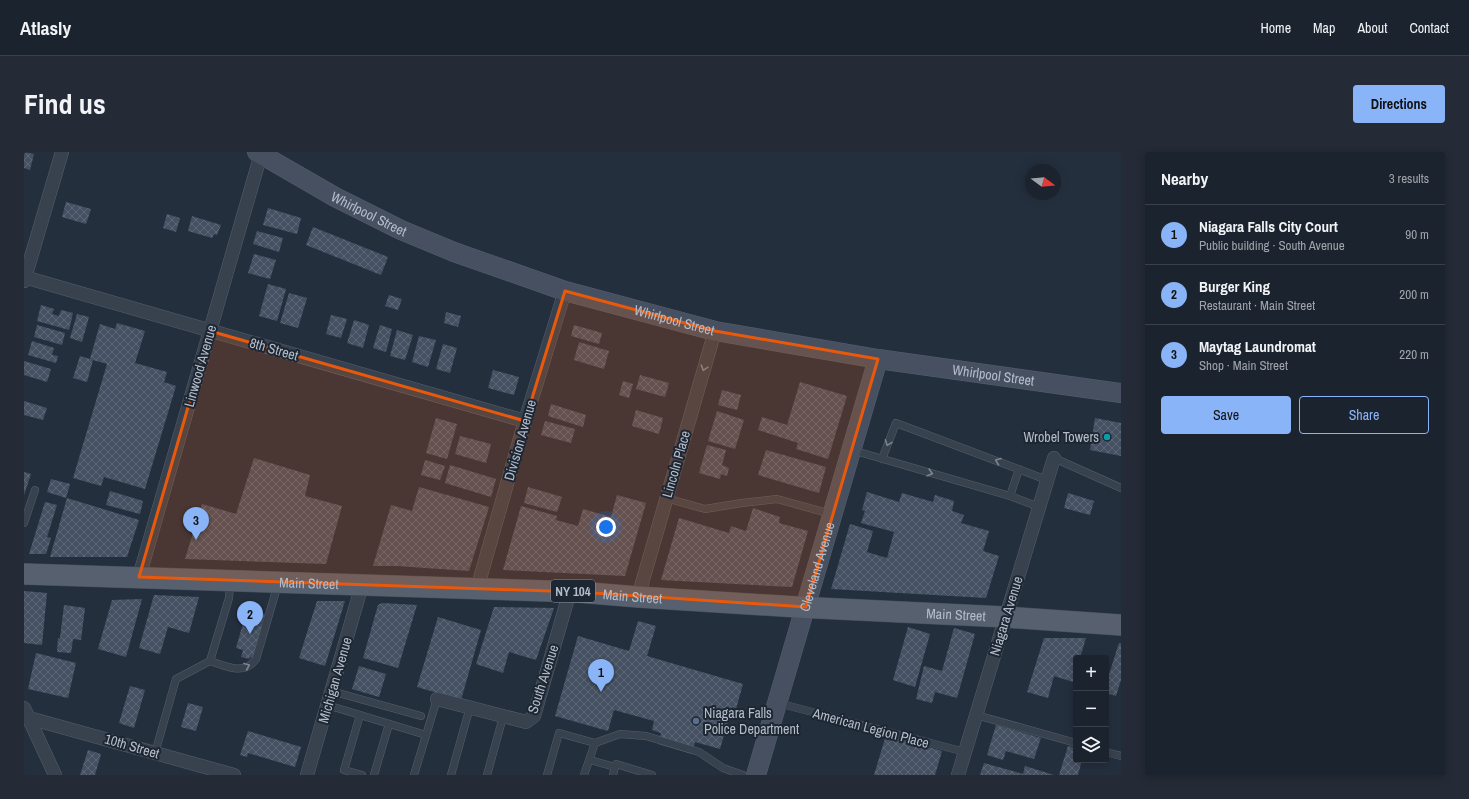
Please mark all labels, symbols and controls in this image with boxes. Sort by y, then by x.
text: Atlasly [20,15,71,41]
text: Home [1260,19,1291,37]
text: Map [1313,19,1335,37]
text: About [1357,19,1387,37]
text: Contact [1409,19,1449,37]
text: Find us [24,85,106,123]
button: Directions [1353,85,1445,123]
north arrow [1025,164,1061,200]
text: Nearby [1161,167,1208,190]
text: 3 results [1389,170,1429,187]
street label: Whirlpool Street [328,187,409,240]
text: Niagara Falls City Court [1199,216,1338,237]
text: 1 [1171,226,1177,243]
text: 90 m [1405,226,1429,243]
text: Public building · South Avenue [1199,237,1345,254]
text: Burger King [1199,276,1270,297]
text: 2 [1171,286,1177,303]
text: 200 m [1399,286,1429,303]
text: Restaurant · Main Street [1199,297,1315,314]
street label: Whirlpool Street [632,301,716,339]
street label: Linwood Avenue [180,323,220,409]
street label: 8th Street [248,333,300,365]
text: Maytag Laundromat [1199,336,1316,357]
text: 3 [1171,346,1177,363]
text: 220 m [1399,346,1429,363]
text: Shop · Main Street [1199,357,1288,374]
street label: Whirlpool Street [951,361,1035,390]
one-way arrow [700,365,709,372]
button: Save [1161,396,1291,434]
button: Share [1299,396,1429,434]
street label: Division Avenue [500,397,540,483]
street label: Lincoln Place [658,428,694,500]
place label: Wrobel Towers [1023,428,1099,446]
marker: Wrobel Towers [1102,432,1112,442]
one-way arrow [885,440,893,447]
one-way arrow [994,457,1001,466]
one-way arrow [926,468,933,477]
pin: 3 [183,507,209,540]
your location [596,517,616,537]
street label: Cleveland Avenue [795,520,839,614]
street label: Main Street [279,573,339,593]
street label: Niagara Avenue [985,574,1027,658]
road number: NY 104 [551,580,595,602]
street label: Main Street [602,585,663,608]
pin: 2 [237,601,263,634]
street label: Main Street [926,604,986,625]
street label: Michigan Avenue [314,635,356,725]
street label: South Avenue [523,642,563,716]
map controls [1073,655,1109,763]
button: + [1073,655,1109,691]
pin: 1 [588,659,614,692]
one-way arrow [243,663,250,671]
button: − [1073,691,1109,727]
place label: Niagara Falls Police Department [704,704,799,738]
street label: American Legion Place [810,704,931,752]
marker: Niagara Falls Police Department [691,716,701,726]
button: layers [1073,727,1109,763]
street label: 10th Street [103,730,161,762]

